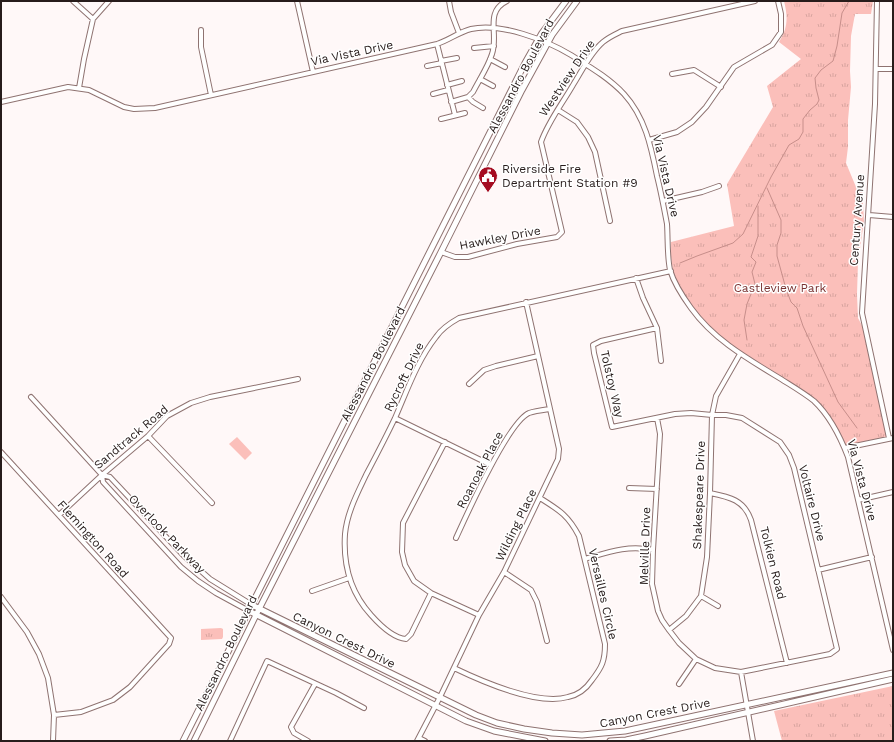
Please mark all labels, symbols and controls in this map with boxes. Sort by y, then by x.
street label: Alessandro Boulevard [485,17,557,135]
street label: Via Vista Drive [309,37,395,69]
street label: Westview Drive [536,37,598,119]
street label: Via Vista Drive [650,134,682,219]
place label: Riverside Fire Department Station #9 [502,162,638,190]
public building icon: Riverside Fire Department Station #9 [477,165,499,193]
street label: Century Avenue [847,174,867,266]
street label: Hawkley Drive [458,223,542,253]
park label: Castleview Park [734,281,827,295]
street label: Alessandro Boulevard [338,304,408,424]
street label: Rycroft Drive [381,340,427,414]
street label: Tolstoy Way [597,349,627,420]
street label: Sandtrack Road [91,402,171,472]
street label: Roanoak Place [454,429,506,511]
street label: Via Vista Drive [844,438,880,522]
street label: Shakespeare Drive [690,440,708,549]
street label: Voltaire Drive [796,463,828,543]
street label: Wilding Place [493,487,540,563]
street label: Overlook Parkway [126,492,209,577]
street label: Flemington Road [55,497,131,581]
street label: Melville Drive [637,507,653,585]
street label: Tolkien Road [757,525,789,601]
street label: Versailles Circle [586,547,620,641]
street label: Alessandro Boulevard [192,593,260,713]
street label: Canyon Crest Drive [290,609,398,671]
street label: Canyon Crest Drive [599,695,712,731]

